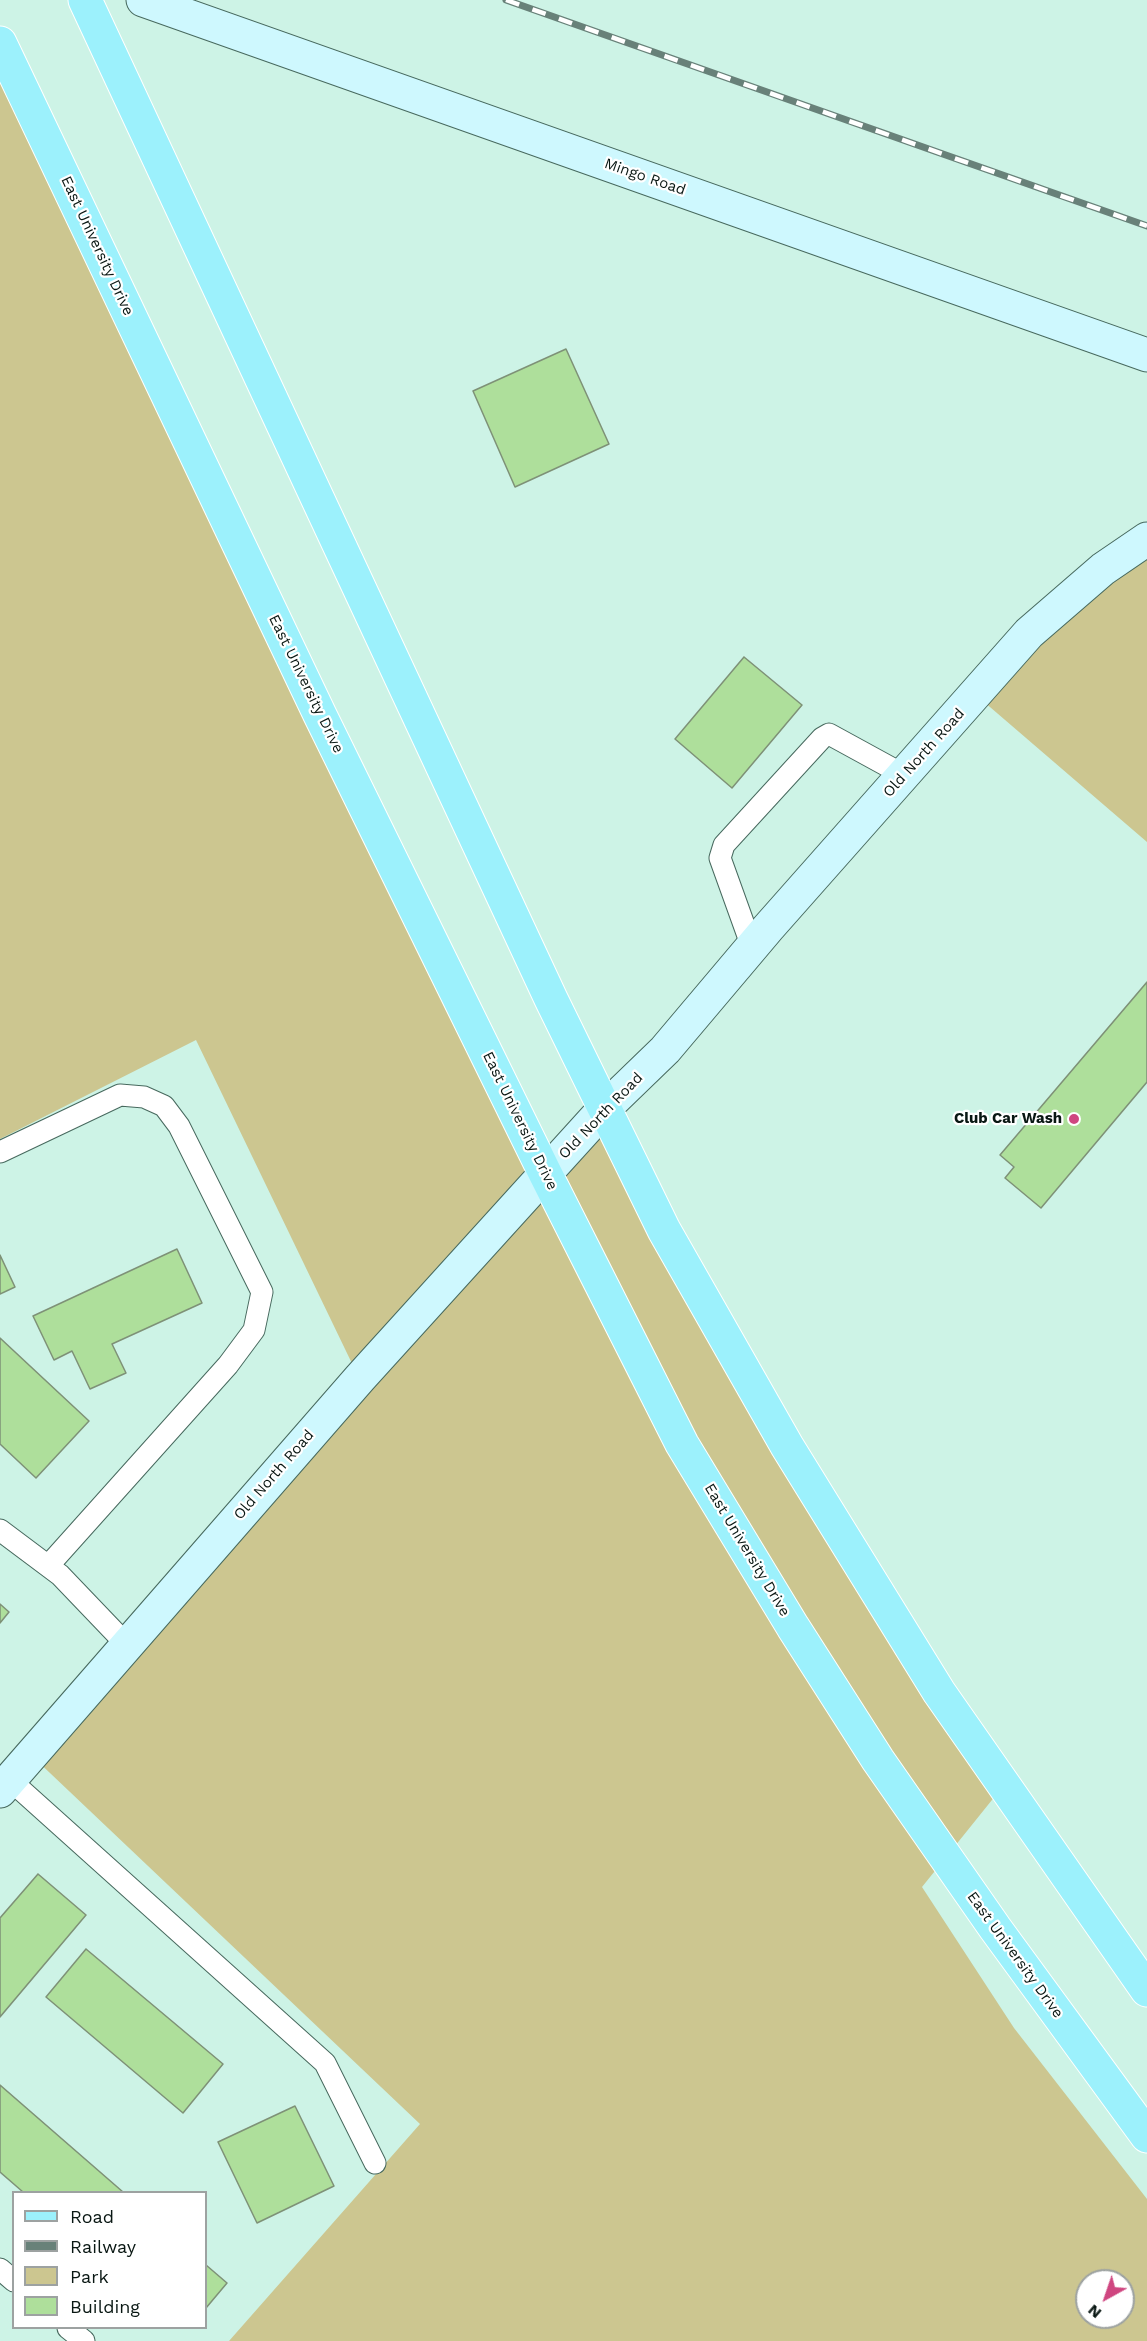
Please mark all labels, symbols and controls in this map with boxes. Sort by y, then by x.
street label: Mingo Road [602,155,688,199]
street label: East University Drive [57,173,137,319]
street label: East University Drive [265,612,347,756]
street label: Old North Road [879,705,969,801]
street label: East University Drive [479,1049,561,1193]
street label: Old North Road [555,1069,647,1163]
place label: Club Car Wash [954,1110,1062,1128]
marker: Club Car Wash [1067,1112,1081,1126]
street label: Old North Road [230,1426,318,1524]
street label: East University Drive [700,1480,794,1620]
street label: East University Drive [963,1888,1067,2022]
legend [12,2191,207,2329]
text: Road [70,2206,114,2227]
text: Railway [70,2236,136,2257]
text: Park [70,2266,109,2287]
north arrow [1075,2269,1135,2329]
text: Building [70,2296,140,2317]
text: N [1084,2301,1105,2323]

